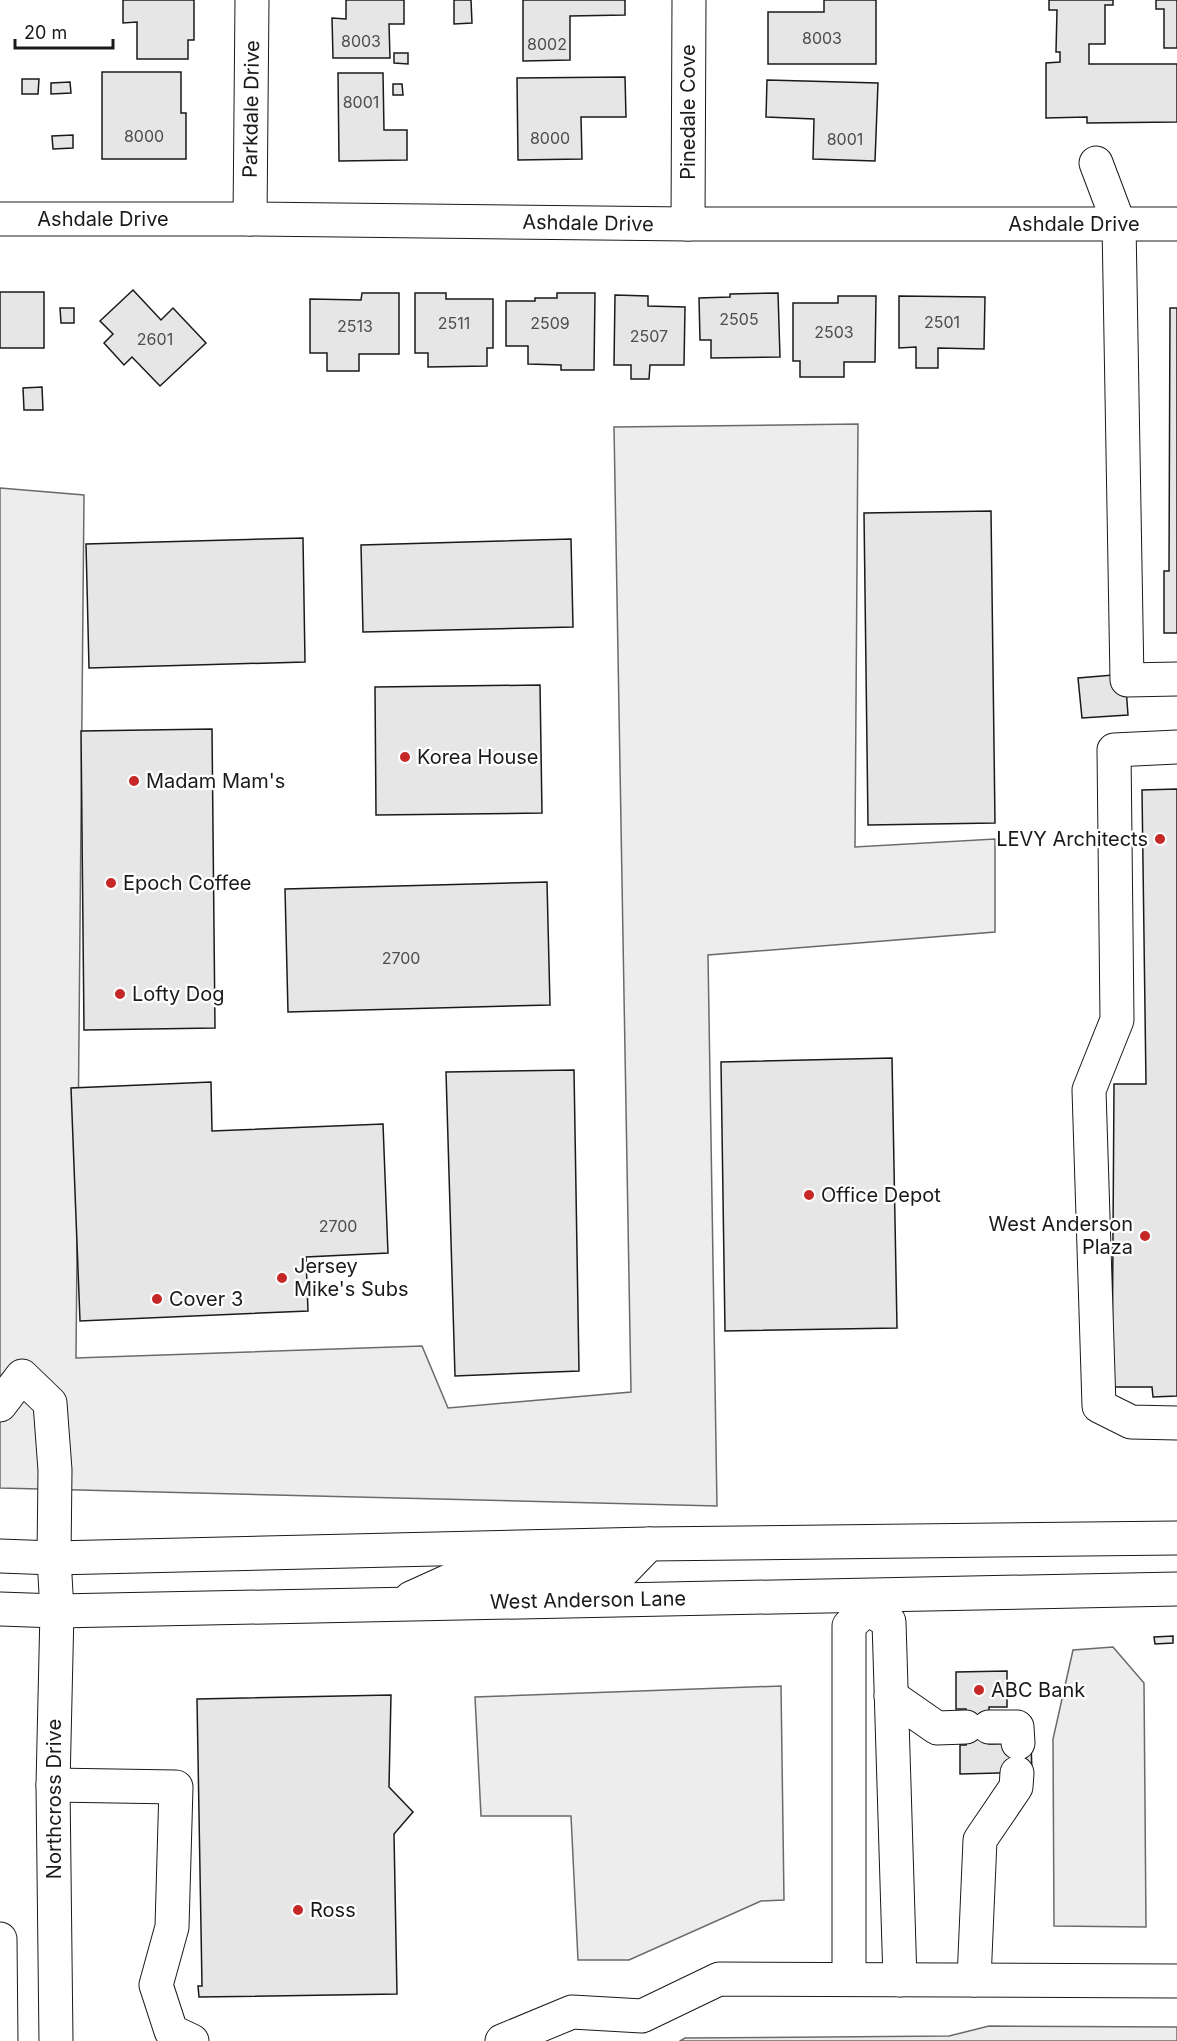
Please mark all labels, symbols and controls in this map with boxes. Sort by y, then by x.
scale bar [15,12,112,50]
text: 20 m [24,22,67,43]
house number: 8003 [802,28,842,48]
house number: 8003 [341,31,381,51]
house number: 8002 [527,34,567,54]
street label: Parkdale Drive [238,40,264,178]
street label: Pinedale Cove [676,44,700,180]
house number: 8001 [343,92,379,112]
house number: 8000 [124,126,164,146]
house number: 8000 [530,128,570,148]
house number: 8001 [827,129,863,149]
street label: Ashdale Drive [37,207,169,231]
street label: Ashdale Drive [522,210,654,236]
street label: Ashdale Drive [1008,212,1140,236]
house number: 2505 [719,309,759,329]
house number: 2501 [924,312,960,332]
house number: 2511 [438,313,470,333]
house number: 2509 [530,313,570,333]
house number: 2513 [337,316,373,336]
house number: 2503 [814,322,854,342]
house number: 2507 [630,326,668,346]
house number: 2601 [137,329,173,349]
place label: Korea House [417,745,538,769]
marker: Korea House [398,750,412,764]
place label: Madam Mam's [146,769,285,793]
marker: Madam Mam's [127,774,141,788]
place label: LEVY Architects [996,827,1148,851]
marker: LEVY Architects [1153,832,1167,846]
place label: Epoch Coffee [123,871,252,895]
marker: Epoch Coffee [104,876,118,890]
house number: 2700 [382,948,420,968]
place label: Lofty Dog [132,982,225,1006]
marker: Lofty Dog [113,987,127,1001]
place label: Office Depot [821,1183,941,1207]
marker: Office Depot [802,1188,816,1202]
place label: West Anderson Plaza [989,1212,1133,1259]
house number: 2700 [319,1216,357,1236]
marker: West Anderson Plaza [1138,1229,1152,1243]
place label: Jersey Mike's Subs [294,1254,408,1301]
marker: Jersey Mike's Subs [275,1271,289,1285]
place label: Cover 3 [169,1287,243,1311]
marker: Cover 3 [150,1292,164,1306]
street label: West Anderson Lane [490,1586,686,1614]
place label: ABC Bank [991,1678,1085,1702]
marker: ABC Bank [972,1683,986,1697]
street label: Northcross Drive [42,1719,66,1879]
place label: Ross [310,1898,356,1922]
marker: Ross [291,1903,305,1917]

